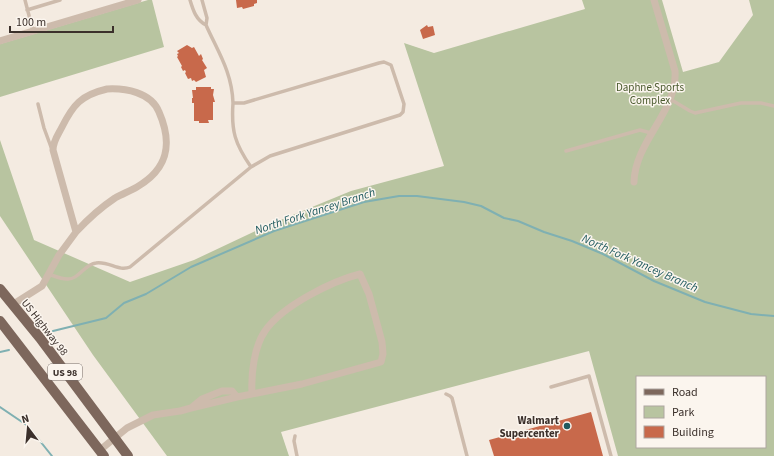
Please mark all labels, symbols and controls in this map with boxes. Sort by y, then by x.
scale bar [10,8,113,34]
text: 100 m [16,14,46,31]
park label: Daphne Sports Complex [616,80,684,108]
water label: North Fork Yancey Branch [253,184,377,239]
water label: North Fork Yancey Branch [579,230,701,297]
street label: US Highway 98 [18,296,72,359]
road number: US 98 [48,364,82,380]
legend [636,376,766,448]
text: Road [672,384,698,401]
text: Park [672,404,694,421]
north arrow [8,408,48,448]
text: N [20,411,31,427]
place label: Walmart Supercenter [499,413,560,441]
marker: Walmart Supercenter [562,421,572,431]
text: Building [672,424,714,441]

